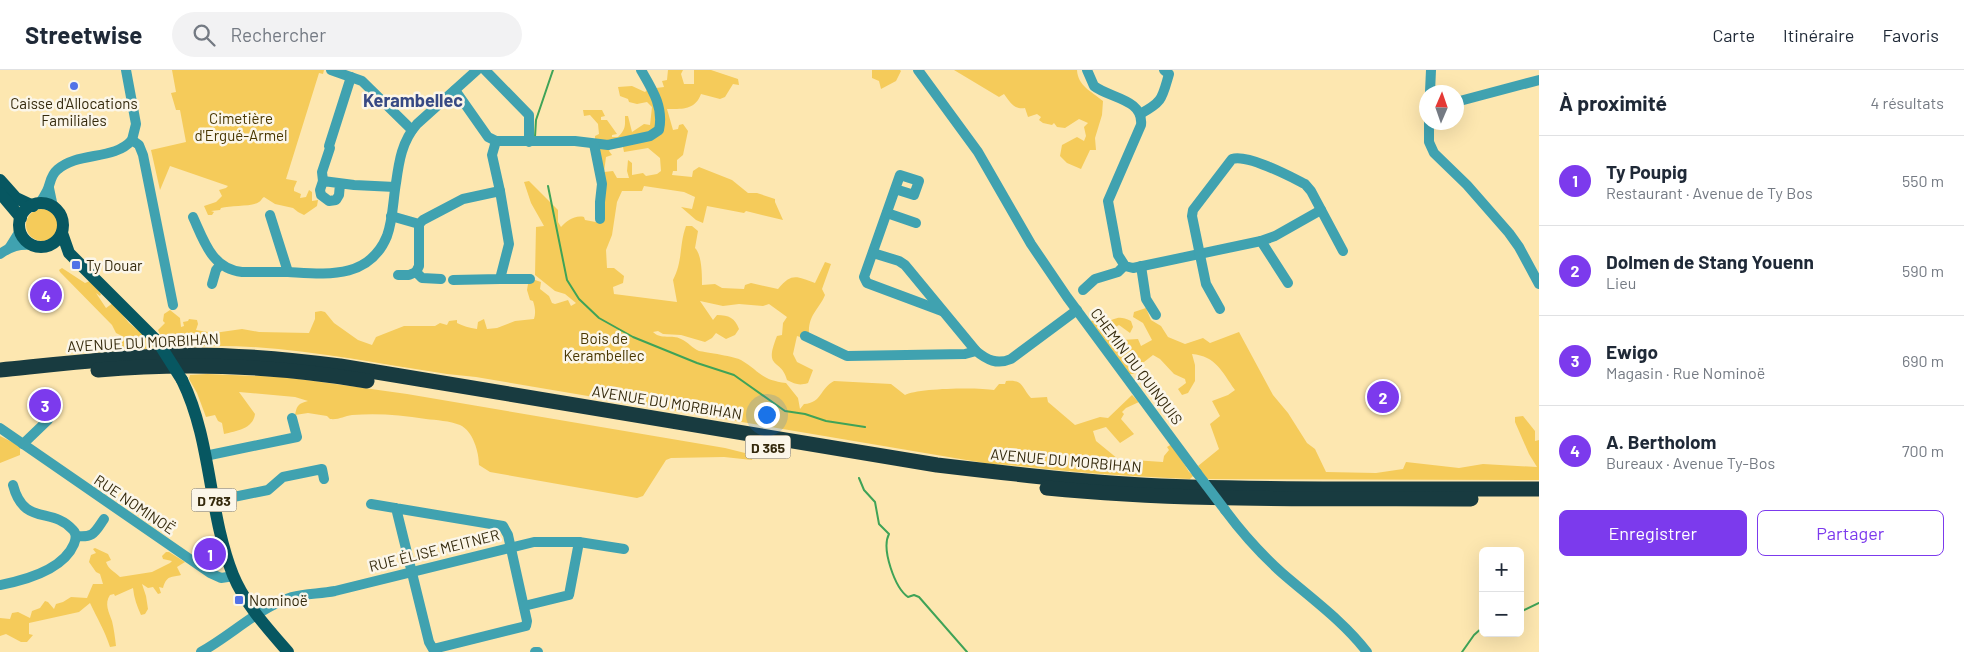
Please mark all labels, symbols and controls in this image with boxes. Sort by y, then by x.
search box [172,12,522,57]
text: Streetwise [25,20,142,49]
icon: search [190,21,218,49]
text: Rechercher [230,23,326,46]
text: Carte [1712,24,1755,46]
text: Itinéraire [1783,24,1854,46]
text: Favoris [1882,24,1939,46]
marker: Caisse d'Allocations Familiales [68,80,80,92]
north arrow [1419,85,1464,130]
district label: Kerambellec [363,89,463,111]
text: À proximité [1559,90,1667,115]
text: 4 résultats [1870,93,1944,112]
place label: Caisse d'Allocations Familiales [10,94,138,129]
park label: Cimetière d'Ergué-Armel [195,109,287,144]
text: Ty Poupig [1606,160,1687,183]
text: 1 [1572,171,1578,190]
text: 550 m [1902,171,1944,190]
text: Restaurant · Avenue de Ty Bos [1606,183,1813,202]
text: Dolmen de Stang Youenn [1606,250,1814,273]
place label: Ty Douar [86,256,143,274]
marker: Ty Douar [70,259,82,271]
text: 2 [1571,261,1579,280]
text: 590 m [1902,261,1944,280]
text: Lieu [1606,273,1636,292]
pin: 4 [30,276,62,314]
street label: CHEMIN DU QUINQUIS [1087,304,1187,428]
street label: AVENUE DU MORBIHAN [67,329,219,355]
park label: Bois de Kerambellec [563,329,645,364]
text: Ewigo [1606,340,1658,363]
text: 3 [1571,351,1579,370]
text: 690 m [1902,351,1944,370]
text: Magasin · Rue Nominoë [1606,363,1765,382]
pin: 2 [1367,378,1399,416]
street label: AVENUE DU MORBIHAN [591,381,743,423]
pin: 3 [29,386,61,424]
your location [754,402,780,428]
text: A. Bertholom [1606,430,1716,453]
road number: D 365 [746,436,790,458]
text: 4 [1570,441,1580,460]
text: 700 m [1902,441,1944,460]
street label: AVENUE DU MORBIHAN [990,444,1142,476]
text: Bureaux · Avenue Ty-Bos [1606,453,1775,472]
street label: RUE NOMINOË [91,470,179,538]
road number: D 783 [192,488,236,512]
button: Enregistrer [1559,510,1747,556]
button: Partager [1757,510,1944,556]
street label: RUE ÉLISE MEITNER [367,525,501,575]
pin: 1 [194,535,226,573]
map controls [1479,547,1524,637]
button: + [1479,547,1524,592]
place label: Nominoë [249,591,308,609]
button: − [1479,592,1524,637]
marker: Nominoë [233,594,245,606]

